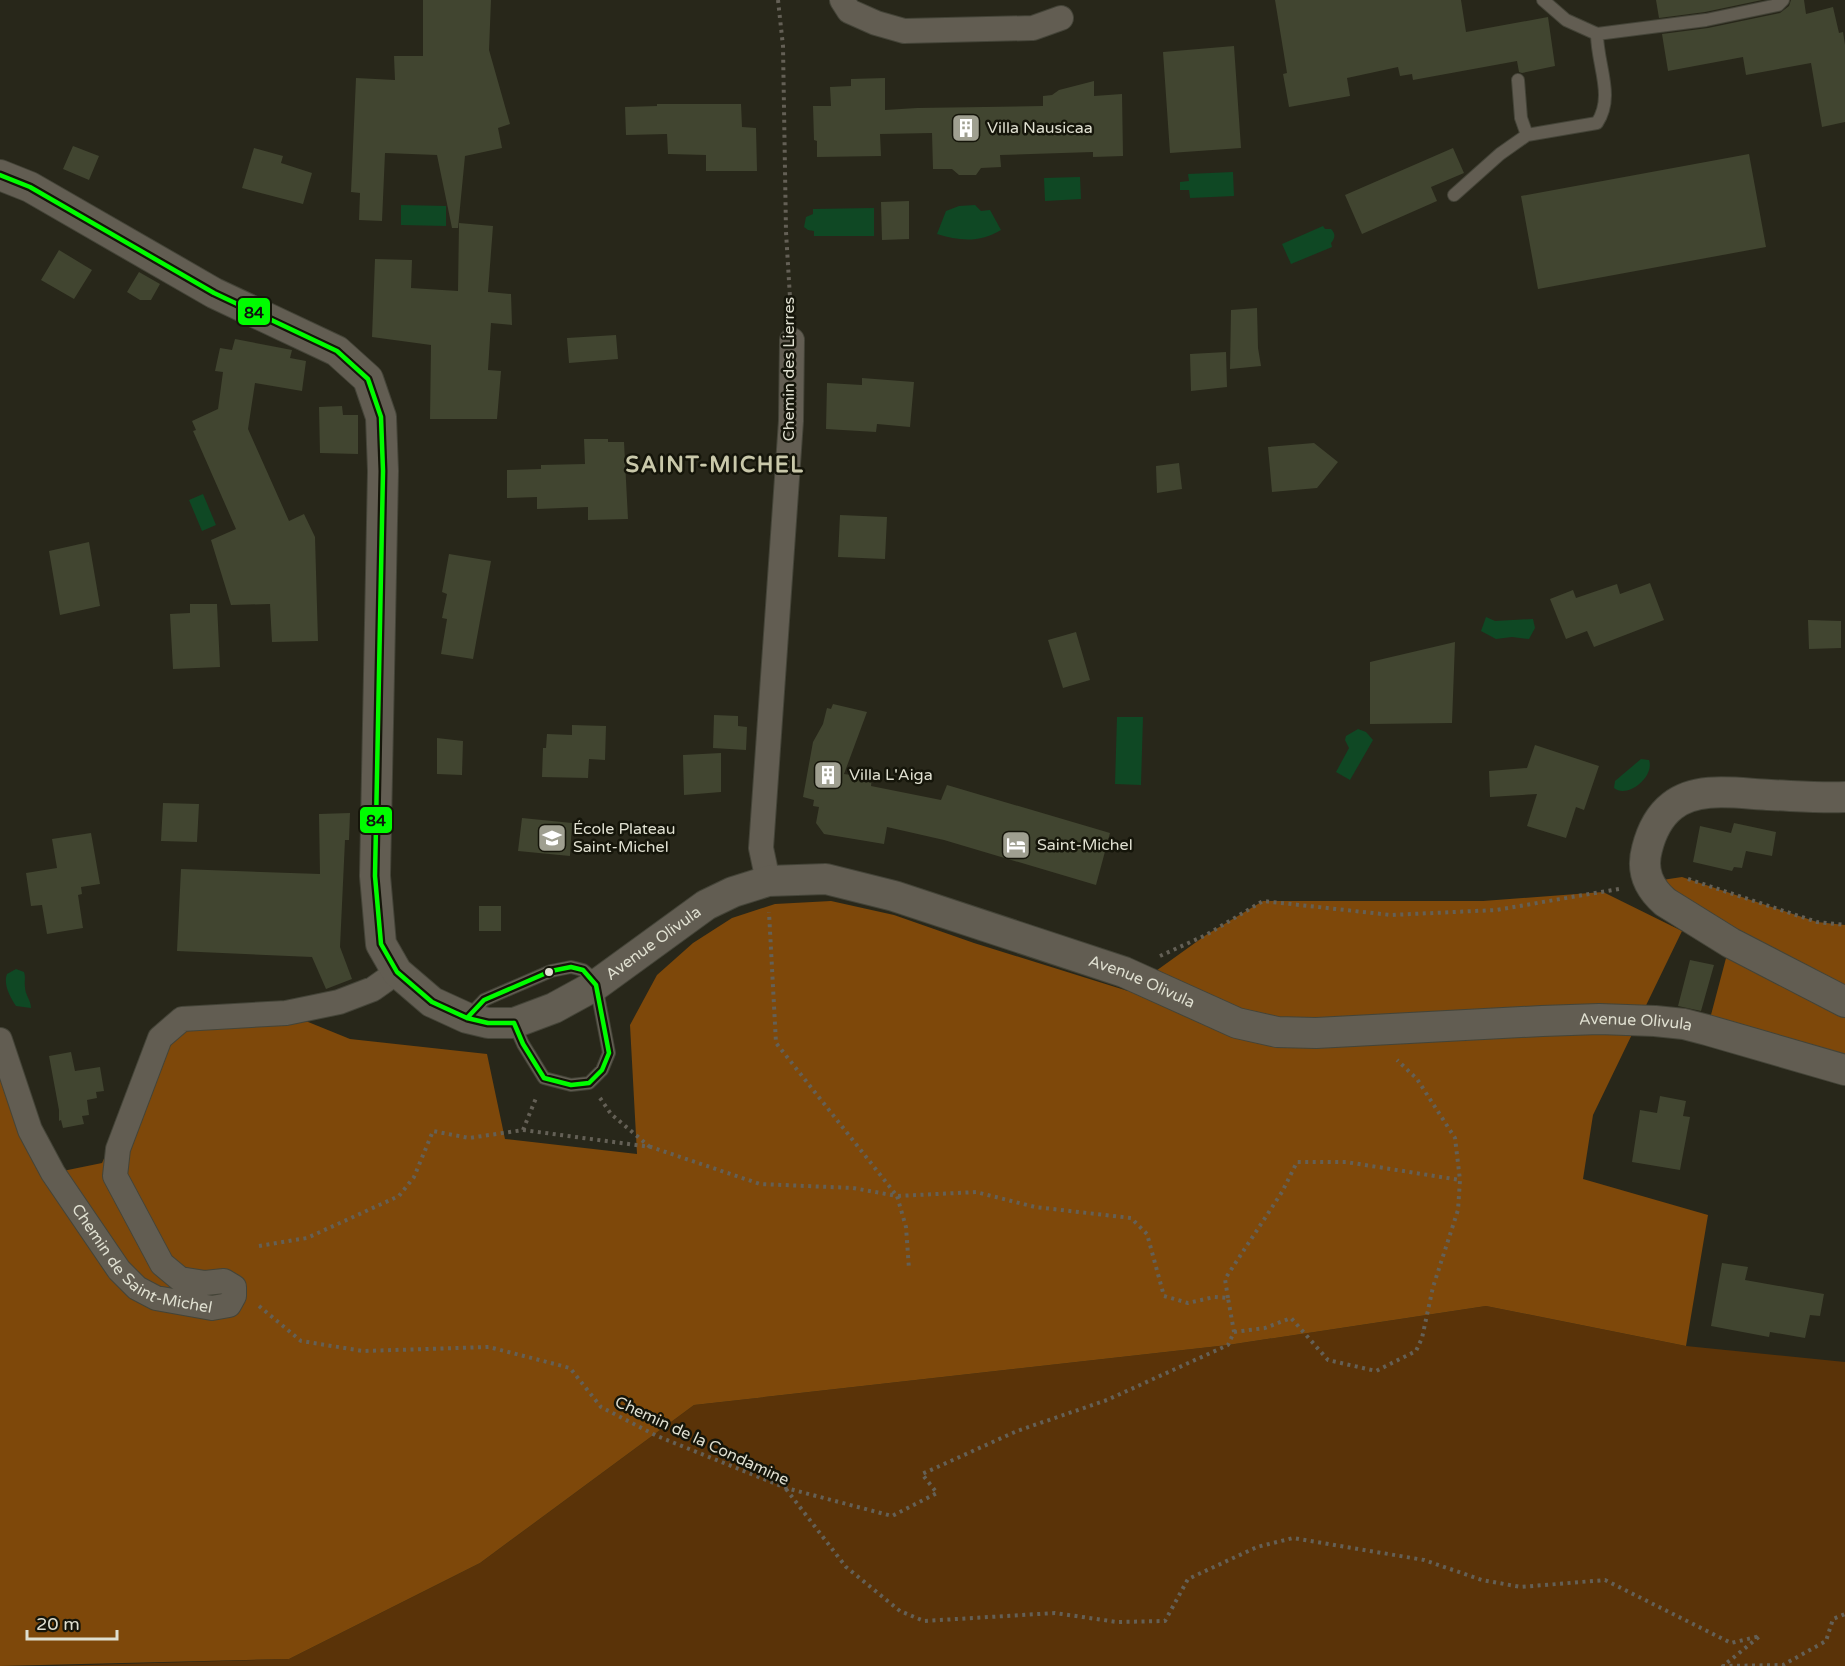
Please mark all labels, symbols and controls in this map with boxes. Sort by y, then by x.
building icon: Villa Nausicaa [950,112,982,144]
place label: Villa Nausicaa [987,118,1093,138]
line badge: 84 [237,297,271,326]
street label: Chemin des Lierres [779,297,799,441]
text: 84 [244,303,264,323]
district label: SAINT-MICHEL [626,452,805,478]
building icon: Villa L'Aiga [812,759,844,791]
place label: Villa L'Aiga [849,765,933,785]
line badge: 84 [359,806,393,834]
text: 84 [366,811,386,831]
place label: École Plateau Saint-Michel [573,819,676,857]
school or university icon: École Plateau Saint-Michel [536,822,568,854]
hotel icon: Saint-Michel [1000,829,1032,861]
place label: Saint-Michel [1037,835,1133,855]
street label: Avenue Olivula [602,902,705,985]
street label: Avenue Olivula [1086,951,1198,1013]
unlabelled marker [543,966,555,978]
street label: Avenue Olivula [1579,1009,1694,1036]
street label: Chemin de Saint-Michel [67,1200,214,1318]
street label: Chemin de la Condamine [612,1392,792,1490]
scale bar [27,1603,117,1641]
text: 20 m [36,1613,80,1635]

